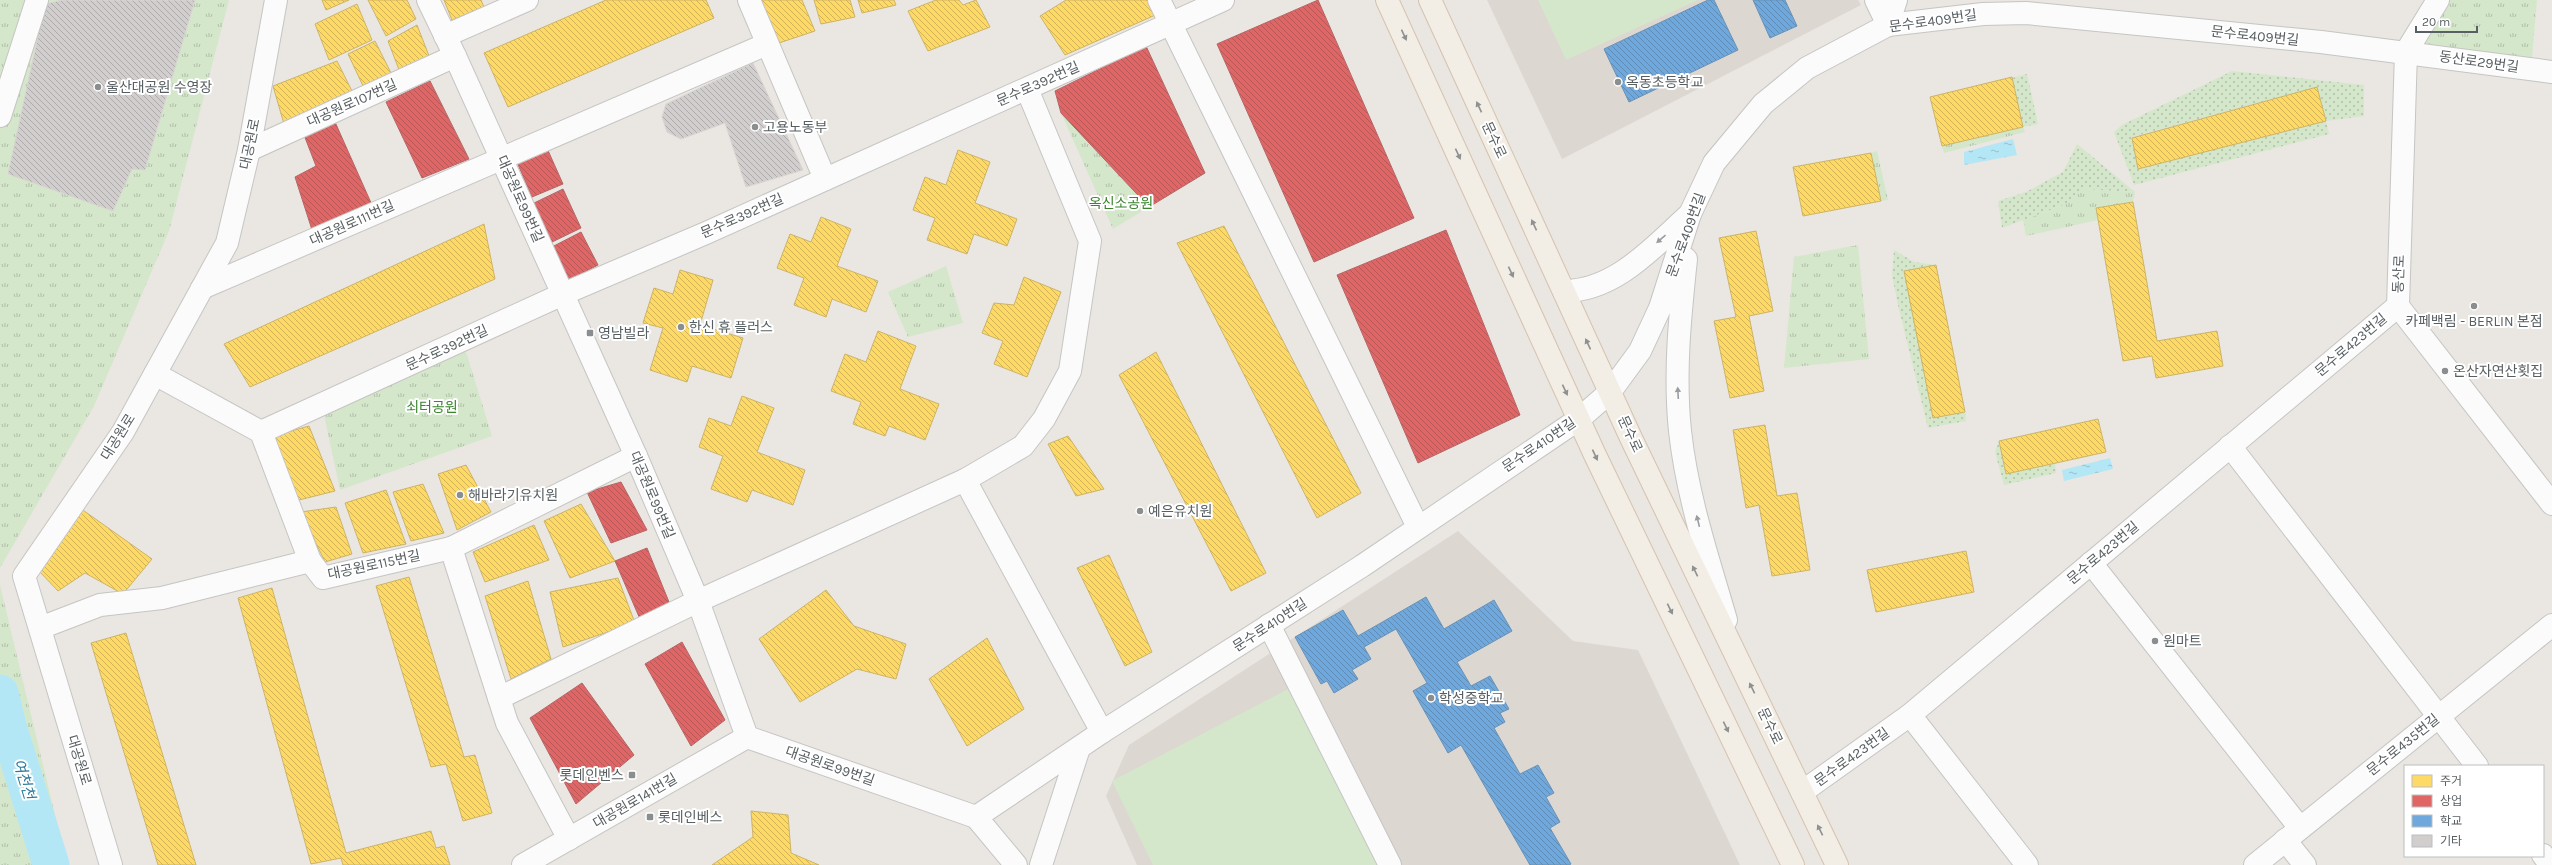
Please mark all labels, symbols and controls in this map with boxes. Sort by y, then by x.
street label: 문수로409번길 [1888,6,1978,36]
scale bar [2416,8,2477,34]
text: 20 m [2422,15,2450,29]
street label: 문수로409번길 [2210,23,2300,49]
one-way arrow [1401,30,1407,42]
street label: 동산로29번길 [2438,48,2520,76]
street label: 문수로392번길 [994,58,1082,110]
place label: 옥동초등학교 [1626,74,1703,91]
street label: 대공원로107번길 [304,76,400,130]
marker: 옥동초등학교 [1613,77,1623,87]
place label: 울산대공원 수영장 [106,79,212,96]
marker: 울산대공원 수영장 [93,82,103,92]
one-way arrow [1476,102,1482,113]
street label: 대공원로 [236,117,264,171]
place label: 고용노동부 [763,119,828,136]
street label: 문수로 [1478,119,1510,161]
marker: 고용노동부 [750,122,760,132]
one-way arrow [1455,148,1461,160]
street label: 대공원로99번길 [493,153,547,245]
street label: 문수로392번길 [698,190,786,242]
street label: 문수로409번길 [1663,190,1709,280]
park label: 옥신소공원 [1089,195,1153,212]
street label: 대공원로111번길 [307,197,397,249]
one-way arrow [1530,219,1536,231]
one-way arrow [1656,235,1666,244]
street label: 동산로 [2390,254,2408,294]
one-way arrow [1508,266,1515,278]
marker: 카페백림 - BERLIN 본점 [2469,301,2479,311]
street label: 문수로423번길 [2312,310,2390,380]
place label: 카페백림 - BERLIN 본점 [2405,313,2543,330]
place label: 한신 휴 플러스 [689,319,773,336]
street label: 문수로392번길 [403,322,491,374]
marker: 한신 휴 플러스 [676,322,686,332]
place label: 영남빌라 [598,325,650,342]
marker: 영남빌라 [585,328,595,338]
one-way arrow [1585,338,1591,349]
place label: 온산자연산횟집 [2453,363,2543,380]
marker: 온산자연산횟집 [2440,366,2450,376]
one-way arrow [1563,385,1569,397]
one-way arrow [1674,387,1681,399]
park label: 쇠터공원 [406,399,458,416]
street label: 대공원로 [97,411,139,463]
street label: 문수로 [1614,413,1646,455]
street label: 문수로410번길 [1499,414,1579,476]
street label: 대공원로99번길 [626,449,678,541]
one-way arrow [1592,449,1598,460]
place label: 해바라기유치원 [468,487,558,504]
marker: 해바라기유치원 [455,490,465,500]
place label: 예은유치원 [1148,503,1212,520]
marker: 예은유치원 [1135,506,1145,516]
one-way arrow [1694,515,1700,527]
street label: 문수로423번길 [2064,518,2142,588]
street label: 대공원로115번길 [326,547,422,583]
one-way arrow [1692,565,1698,576]
street label: 문수로410번길 [1230,595,1310,655]
one-way arrow [1667,604,1673,615]
place label: 원마트 [2163,633,2202,650]
marker: 원마트 [2150,636,2160,646]
one-way arrow [1749,682,1755,693]
place label: 학성중학교 [1439,690,1504,707]
marker: 학성중학교 [1426,693,1436,703]
street label: 문수로 [1754,705,1786,747]
street label: 문수로435번길 [2363,711,2443,779]
one-way arrow [1723,721,1729,732]
street label: 문수로423번길 [1811,724,1893,790]
street label: 대공원로 [63,733,95,787]
street label: 대공원로99번길 [783,743,877,789]
water label: 여천천 [9,757,39,804]
legend [2404,765,2544,857]
place label: 롯데인벤스 [560,767,624,784]
street label: 대공원로141번길 [590,770,680,832]
marker: 롯데인벤스 [627,770,637,780]
text: 주거 [2440,774,2462,788]
text: 상업 [2440,794,2462,808]
place label: 롯데인베스 [658,809,723,826]
marker: 롯데인베스 [645,812,655,822]
text: 학교 [2440,814,2462,828]
one-way arrow [1817,824,1823,836]
text: 기타 [2440,834,2462,848]

